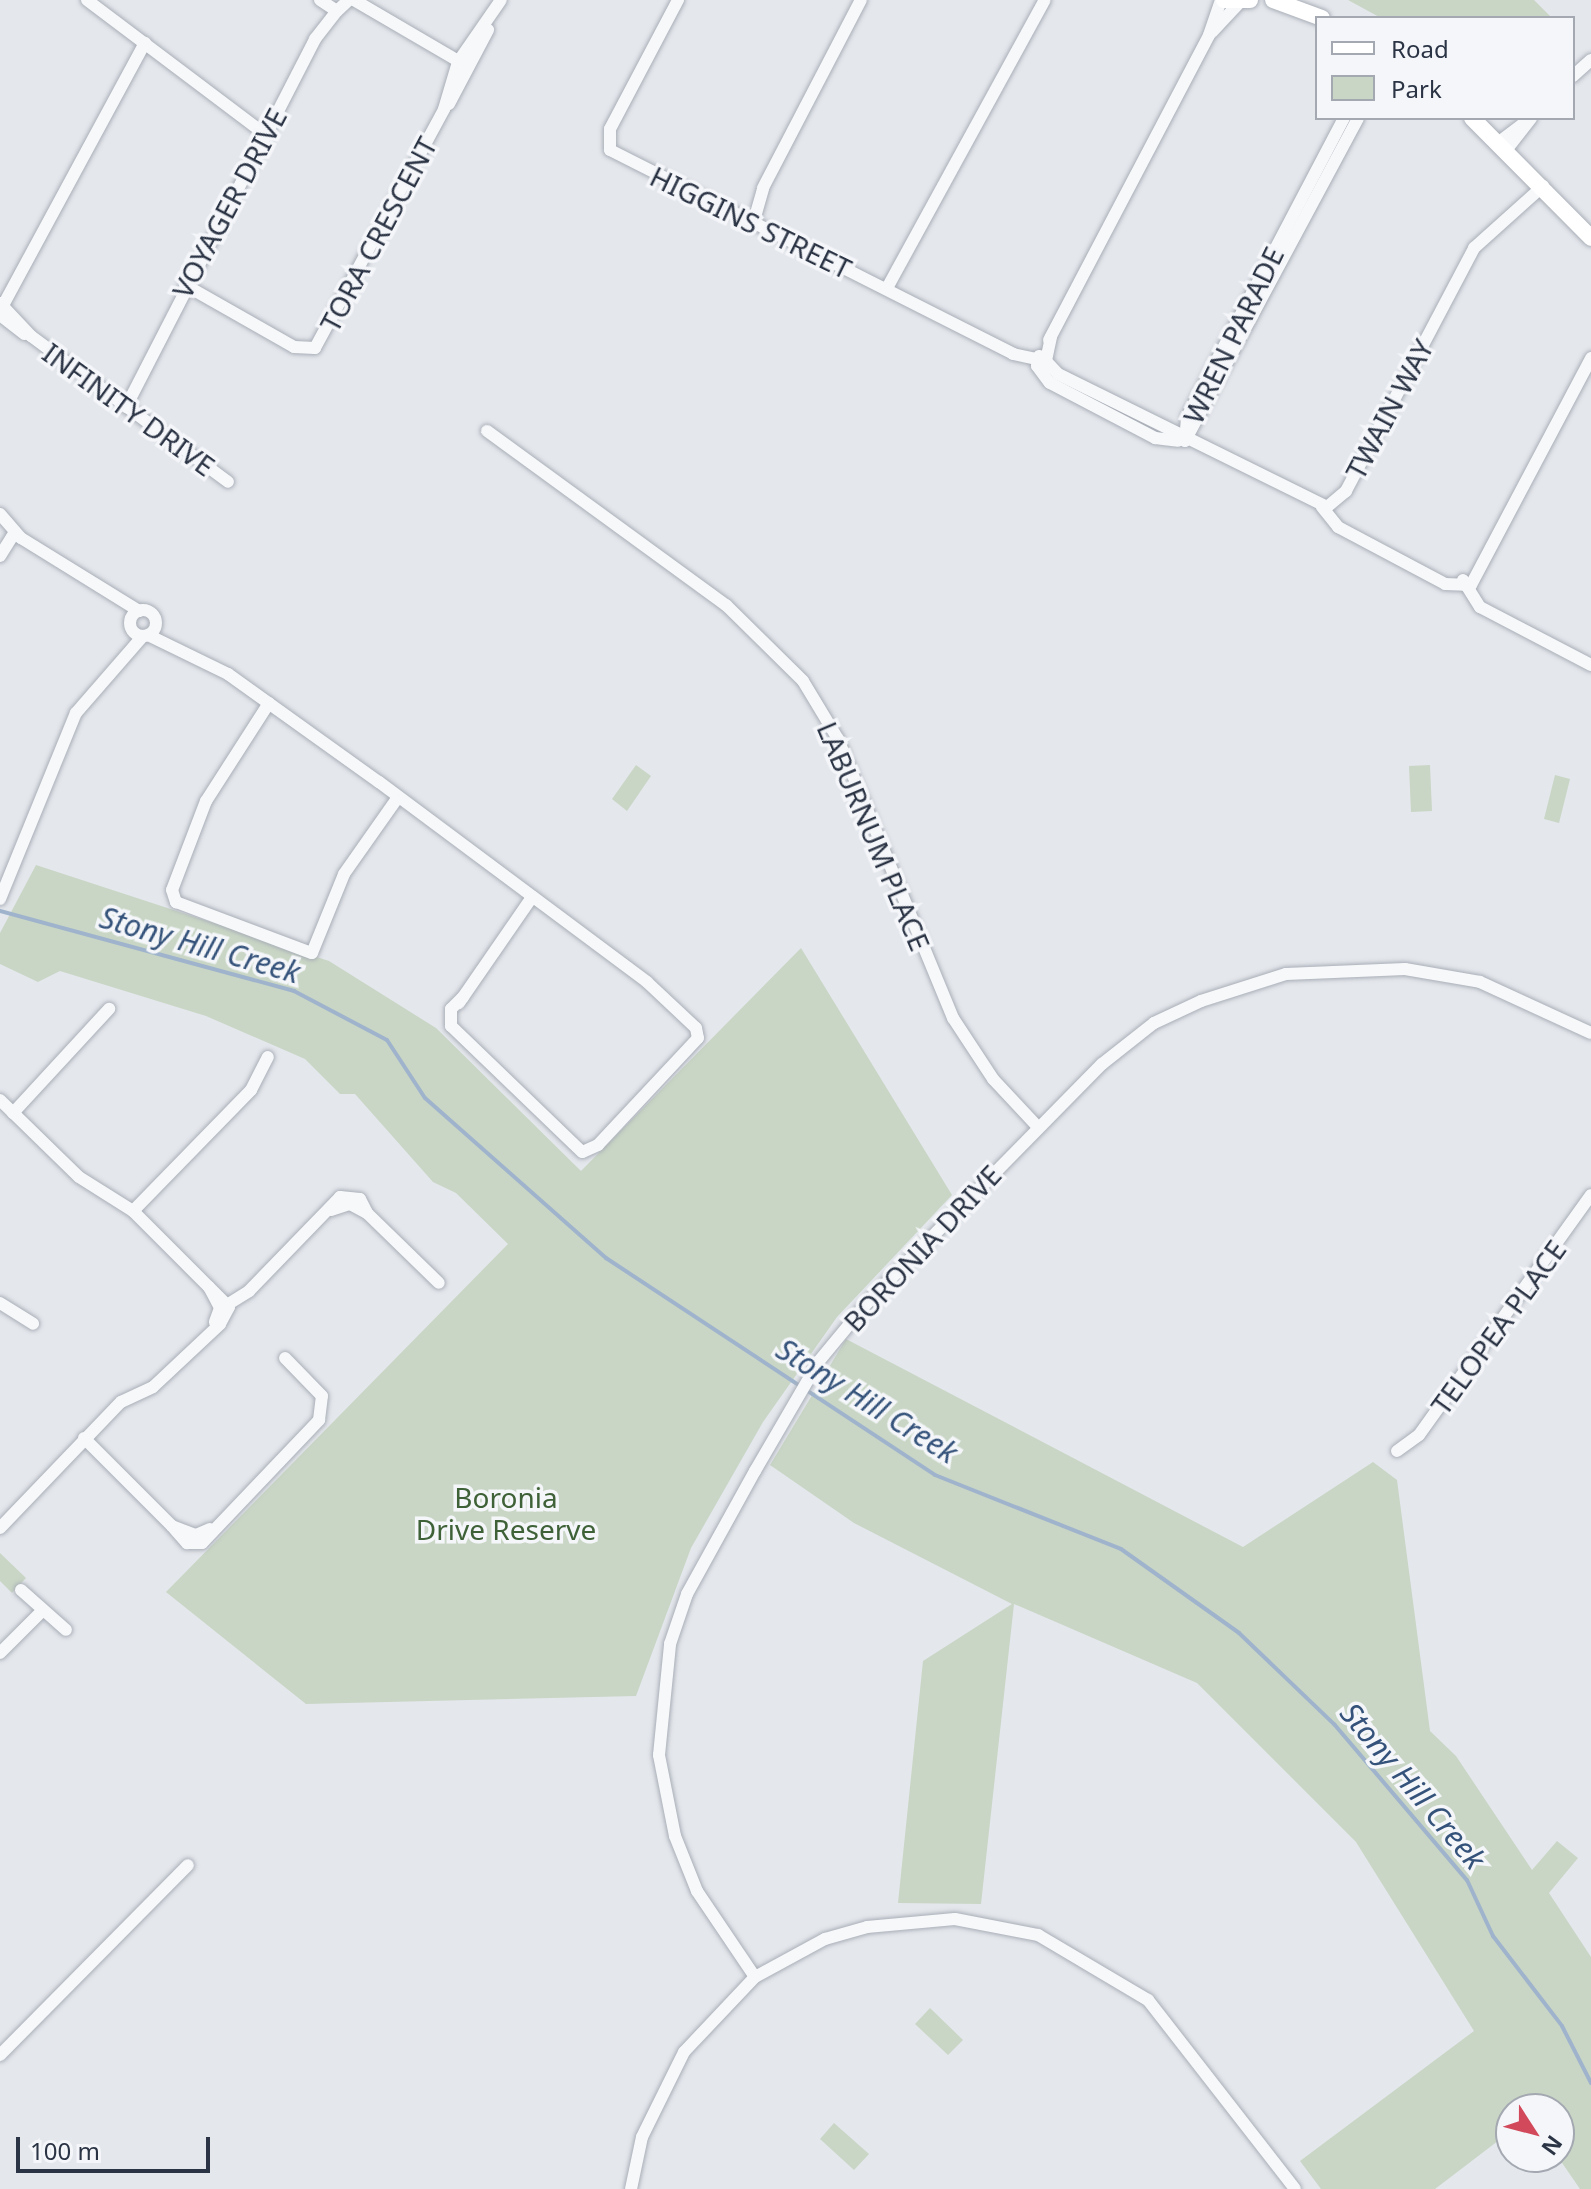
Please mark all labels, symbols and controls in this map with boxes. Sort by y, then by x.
legend [1315,16,1575,120]
text: Road [1391,32,1449,65]
text: Park [1391,72,1442,105]
street label: VOYAGER DRIVE [165,102,293,304]
street label: TORA CRESCENT [313,131,443,337]
street label: HIGGINS STREET [645,159,857,285]
street label: WREN PARADE [1176,241,1290,429]
street label: TWAIN WAY [1338,333,1440,485]
street label: INFINITY DRIVE [37,335,221,483]
street label: LABURNUM PLACE [811,717,937,955]
water label: Stony Hill Creek [96,899,304,991]
street label: BORONIA DRIVE [836,1158,1008,1338]
street label: TELOPEA PLACE [1424,1233,1572,1421]
water label: Stony Hill Creek [770,1331,964,1471]
park label: Boronia Drive Reserve [416,1480,596,1546]
water label: Stony Hill Creek [1333,1695,1493,1877]
north arrow [1495,2093,1575,2173]
scale bar [20,2121,214,2171]
text: N [1535,2130,1570,2162]
text: 100 m [30,2134,100,2167]

